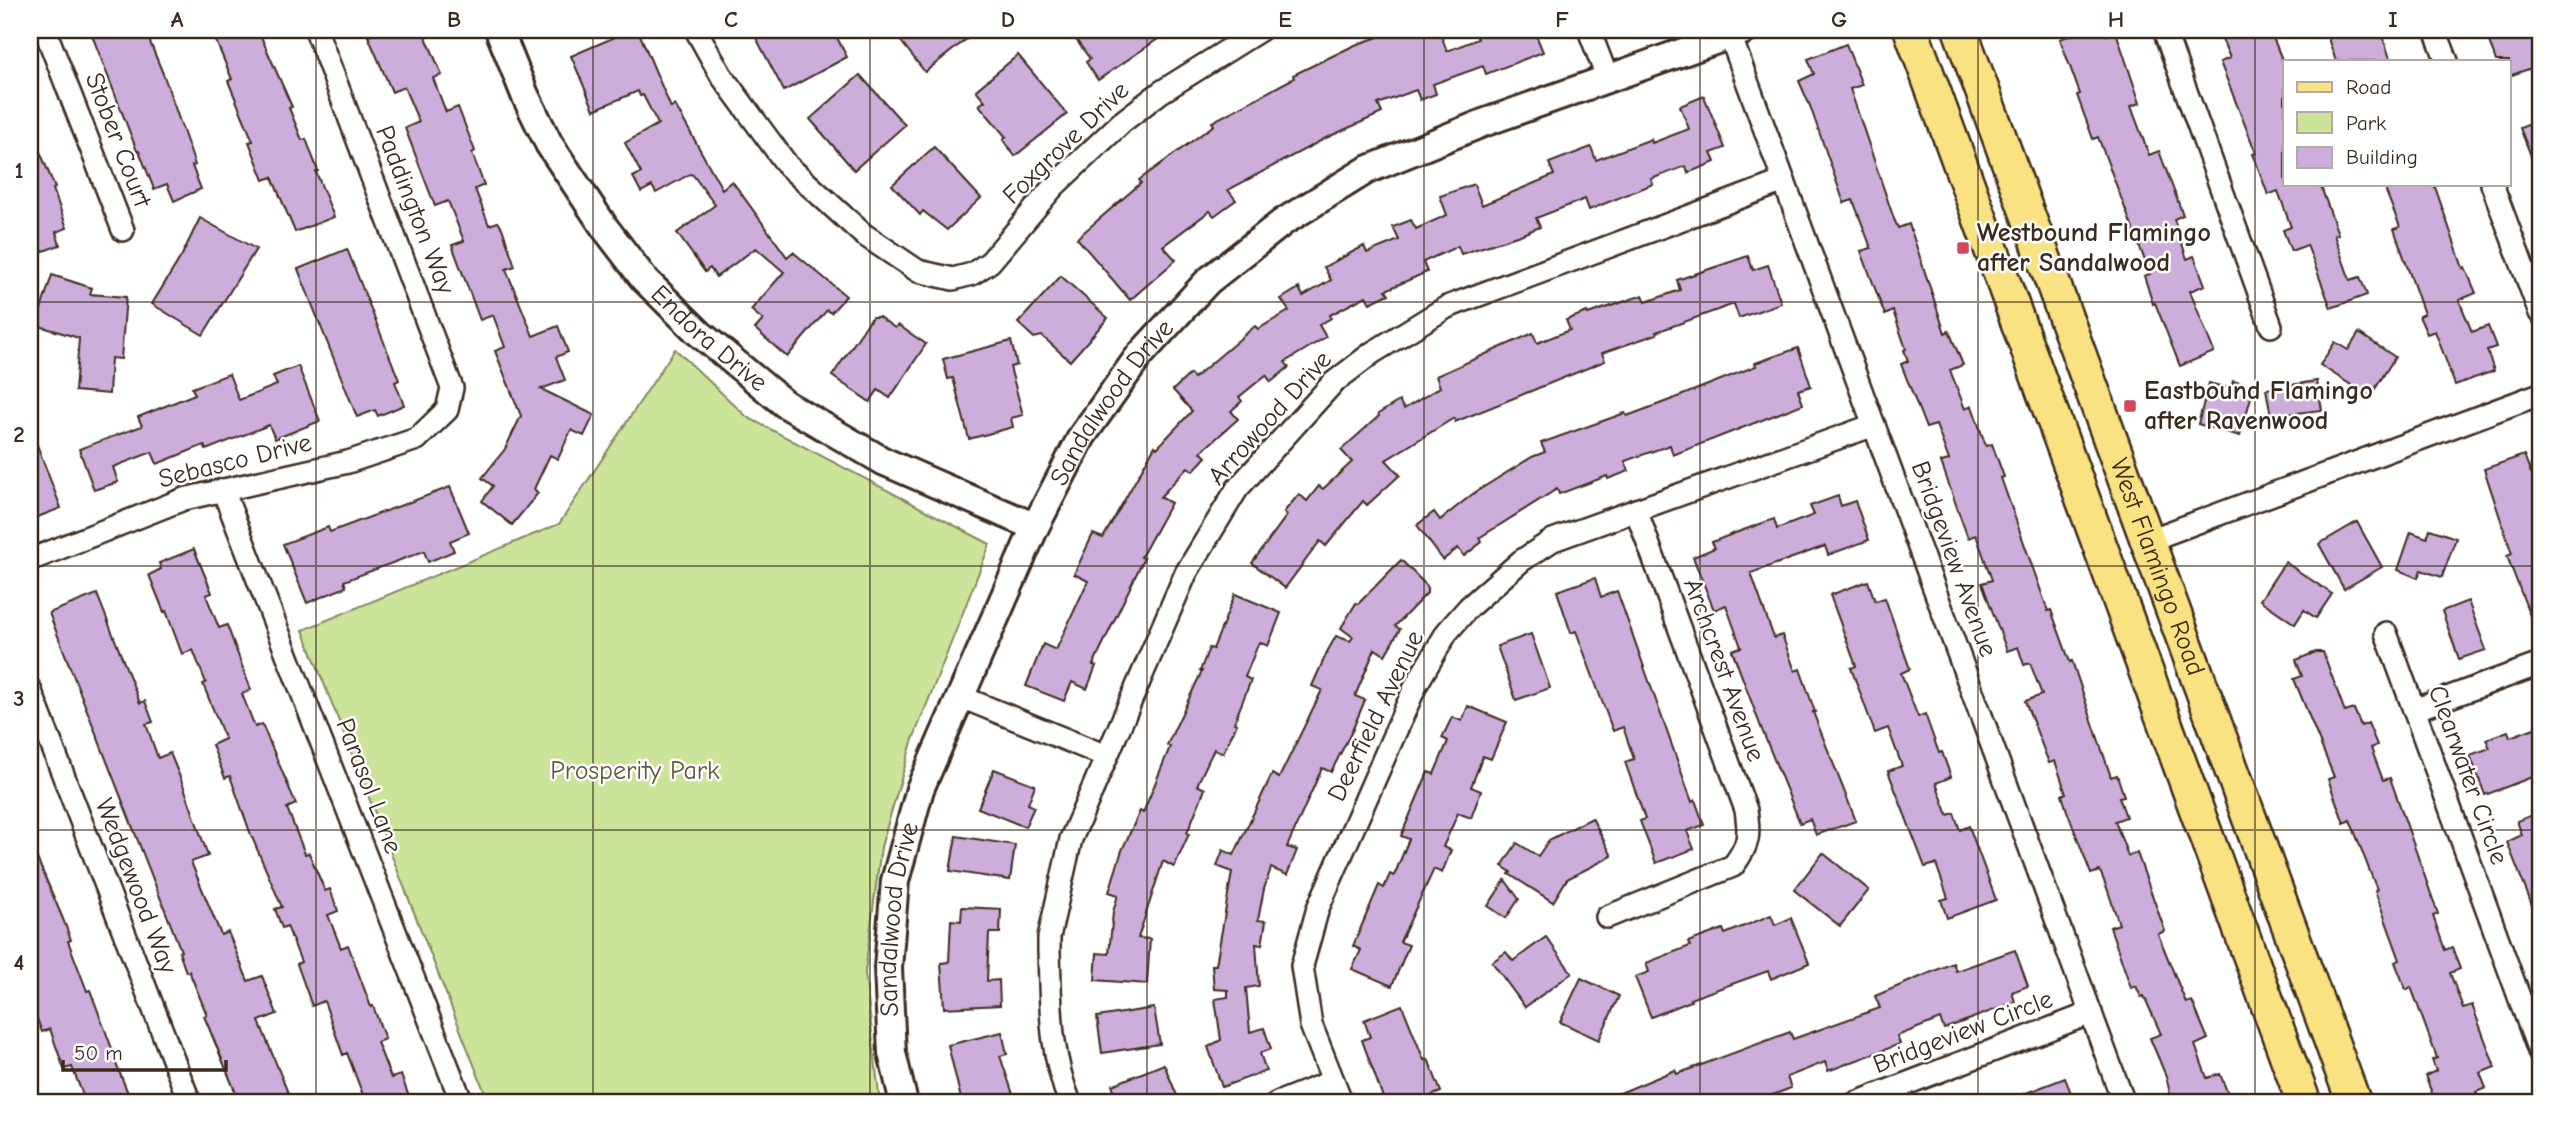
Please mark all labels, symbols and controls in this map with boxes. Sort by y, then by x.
text: A [171,6,184,33]
text: B [447,6,461,33]
text: C [724,6,738,33]
text: D [1001,6,1015,33]
text: E [1278,6,1292,33]
text: F [1555,6,1569,33]
text: G [1831,6,1847,33]
text: H [2108,6,2124,33]
text: I [2388,6,2398,33]
legend [2283,60,2510,186]
street label: Stober Court [79,69,158,213]
street label: Foxgrove Drive [997,75,1135,211]
text: Road [2346,75,2391,99]
text: Park [2346,111,2386,135]
street label: Paddington Way [369,122,461,299]
text: Building [2346,145,2418,169]
text: 1 [14,157,24,184]
place label: Westbound Flamingo after Sandalwood [1977,218,2211,278]
marker: Westbound Flamingo after Sandalwood [1955,240,1971,256]
street label: Endora Drive [645,279,773,398]
street label: Sandalwood Drive [1044,313,1180,491]
street label: Arrowood Drive [1202,345,1338,491]
place label: Eastbound Flamingo after Ravenwood [2144,376,2373,436]
marker: Eastbound Flamingo after Ravenwood [2122,398,2138,414]
text: 2 [13,421,25,448]
street label: Sebasco Drive [156,428,314,494]
street label: West Flamingo Road [2104,454,2211,680]
street label: Bridgeview Avenue [1905,457,2003,661]
street label: Archcrest Avenue [1677,574,1771,766]
street label: Deerfield Avenue [1322,626,1430,806]
street label: Clearwater Circle [2422,681,2514,869]
text: 3 [13,685,25,712]
street label: Parasol Lane [329,714,409,858]
park label: Prosperity Park [550,756,720,786]
street label: Wedgewood Way [89,794,183,978]
street label: Sandalwood Drive [873,819,925,1017]
text: 4 [14,949,25,976]
street label: Bridgeview Circle [1869,984,2057,1080]
scale bar [63,1028,226,1072]
text: 50 m [74,1041,123,1065]

